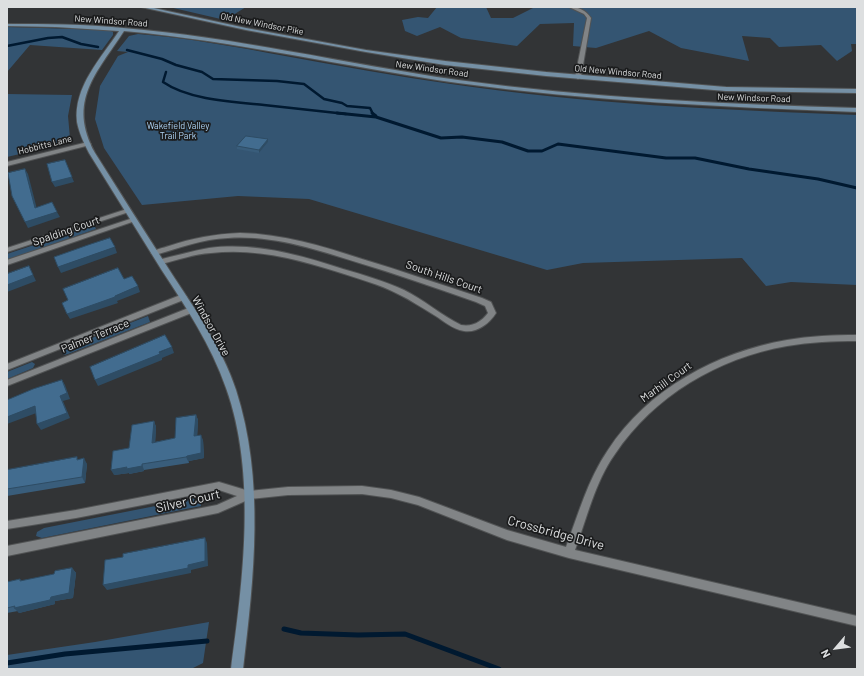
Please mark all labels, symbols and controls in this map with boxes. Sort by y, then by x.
street label: Old New Windsor Pike [220,11,304,37]
street label: New Windsor Road [74,13,148,29]
street label: New Windsor Road [395,59,469,79]
street label: Old New Windsor Road [574,63,662,81]
street label: New Windsor Road [717,91,791,105]
park label: Wakefield Valley Trail Park [147,121,209,142]
street label: Hobbitts Lane [17,133,73,157]
street label: Spalding Court [31,213,101,249]
street label: South Hills Court [404,258,484,296]
street label: Windsor Drive [189,294,233,358]
street label: Palmer Terrace [59,316,131,356]
street label: Marhill Court [638,359,694,405]
street label: Silver Court [154,486,222,516]
street label: Crossbridge Drive [506,513,606,553]
north arrow [816,628,856,668]
text: N [818,648,832,660]

